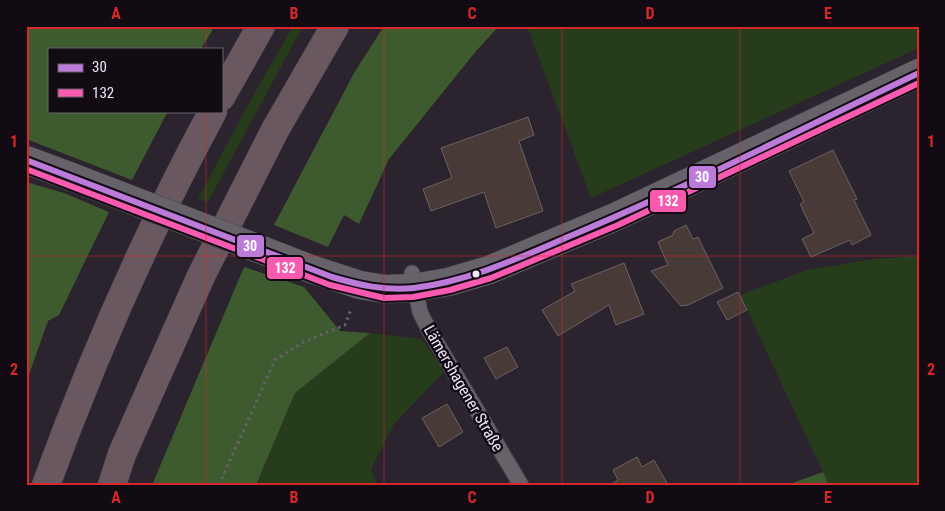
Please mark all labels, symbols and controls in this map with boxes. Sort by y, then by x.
text: A [111,4,121,23]
text: B [290,4,299,23]
text: C [467,4,477,23]
text: D [645,4,655,23]
text: E [824,4,832,23]
legend [48,48,222,112]
text: 30 [92,58,107,76]
text: 132 [92,84,114,102]
text: 1 [10,132,18,151]
text: 1 [927,132,935,151]
line badge: 30 [688,165,717,189]
text: 30 [695,169,709,185]
line badge: 132 [649,189,687,213]
text: 132 [657,193,679,209]
line badge: 30 [236,234,265,258]
text: 30 [243,238,257,254]
line badge: 132 [266,256,304,280]
text: 132 [274,260,296,276]
unlabelled marker [471,269,481,279]
street label: Lämershagener Straße [420,322,507,455]
text: 2 [10,360,18,379]
text: 2 [927,360,935,379]
text: A [111,488,121,507]
text: B [290,488,299,507]
text: C [467,488,477,507]
text: D [645,488,655,507]
text: E [824,488,832,507]

